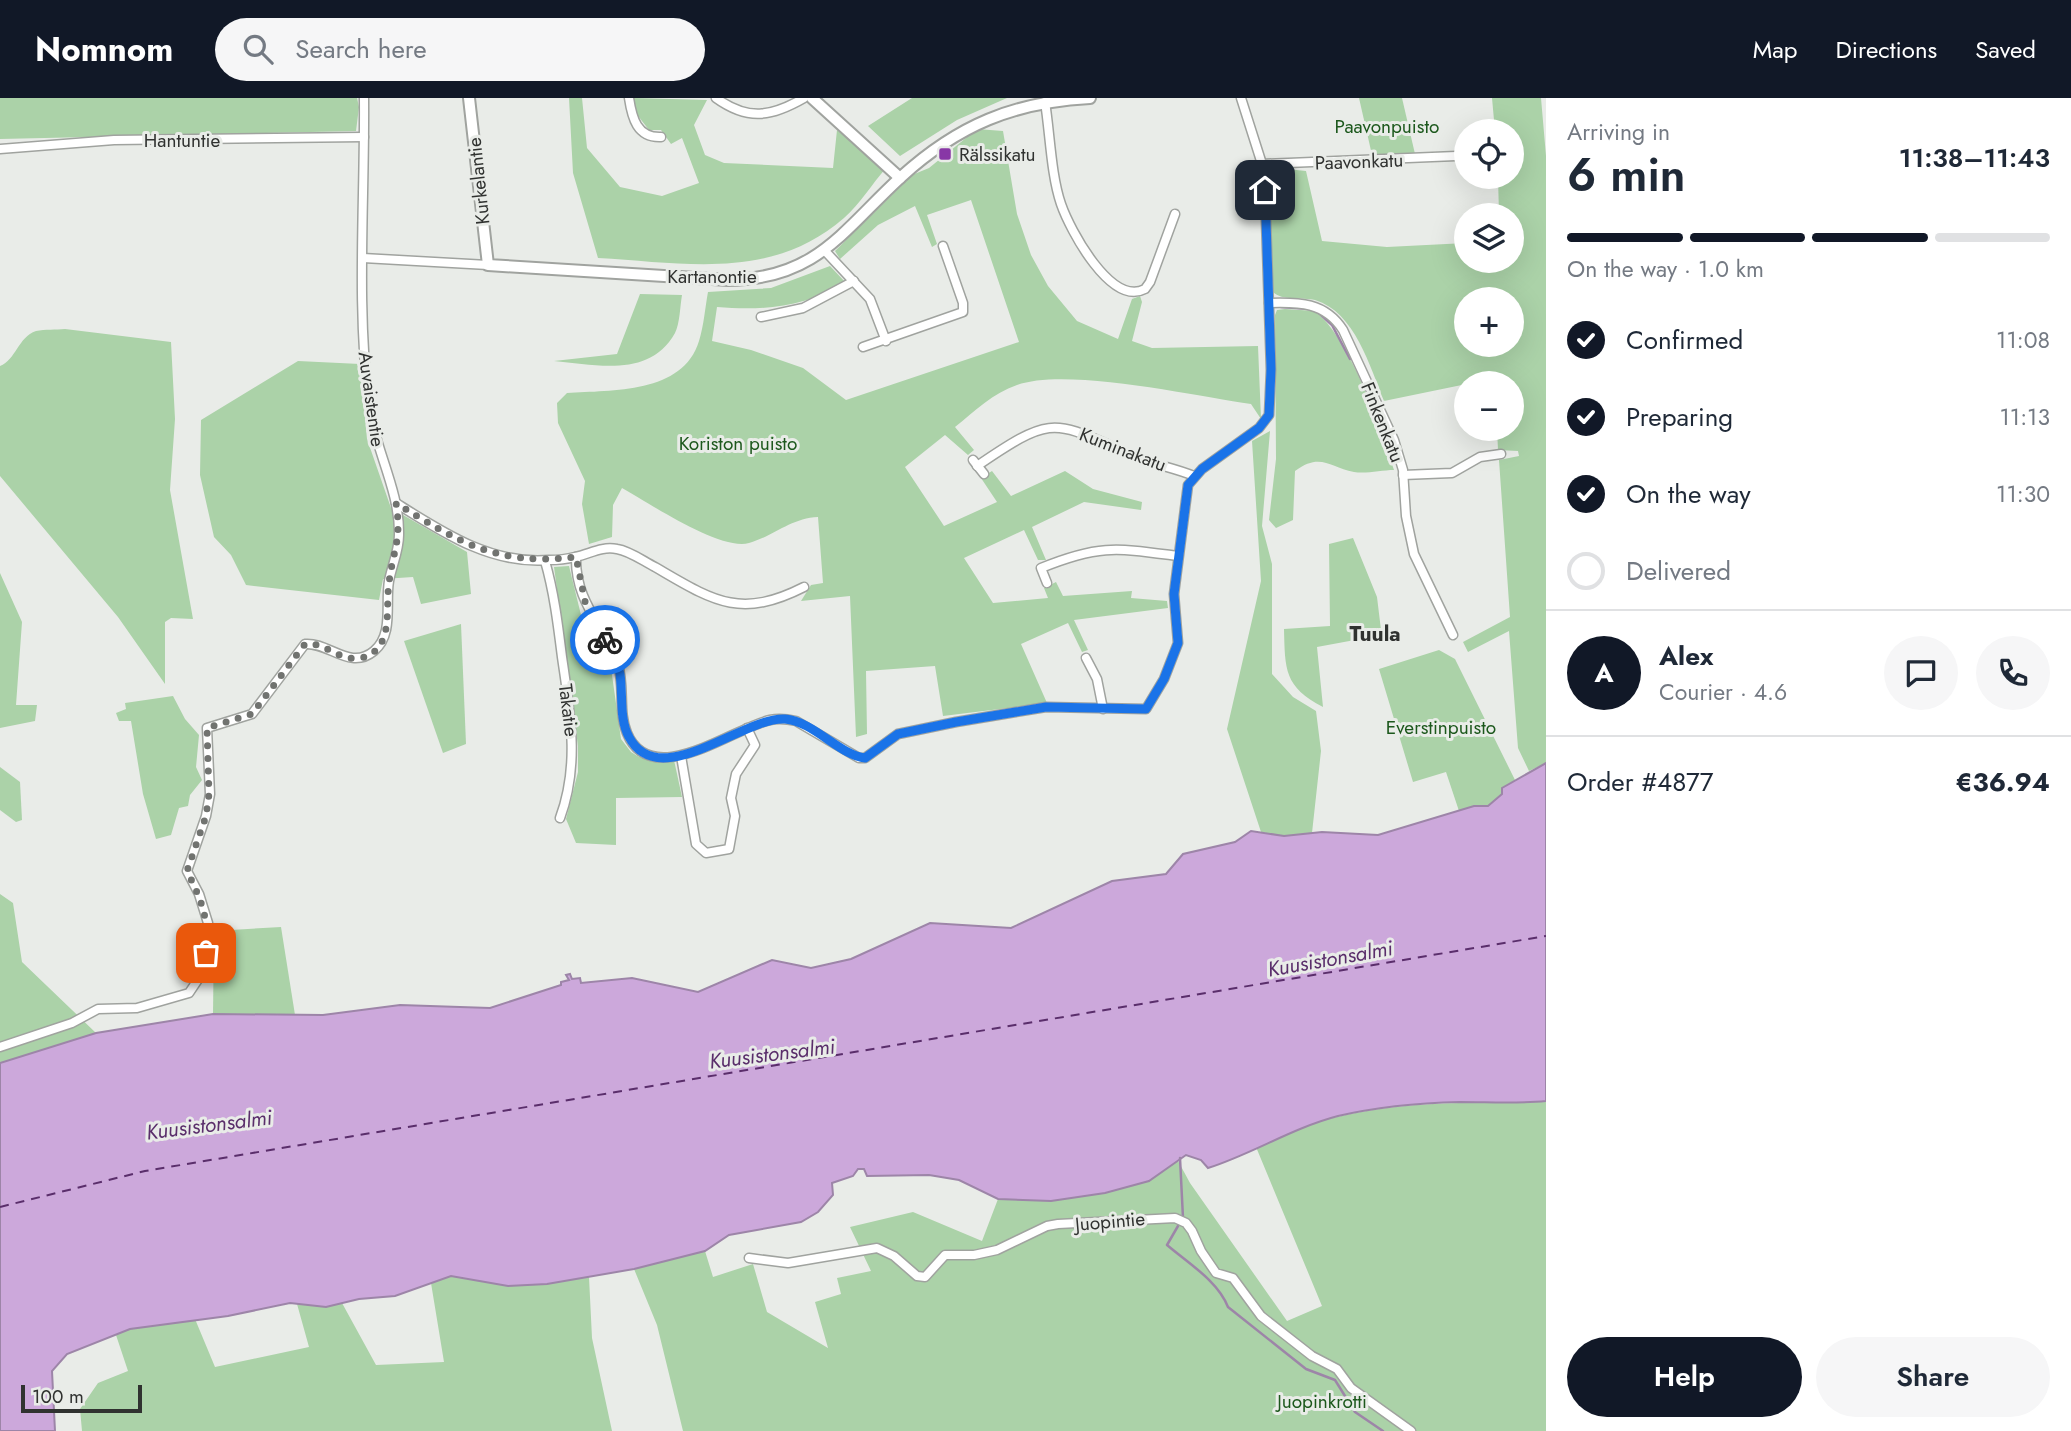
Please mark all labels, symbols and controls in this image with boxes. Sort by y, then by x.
search box [215,18,705,81]
text: Nomnom [35,26,173,73]
icon: search [239,30,277,68]
text: Search here [295,30,427,68]
text: Map [1753,32,1798,67]
text: Directions [1836,32,1937,67]
text: Saved [1975,32,2036,67]
park label: Paavonpuisto [1335,113,1439,140]
text: Arriving in [1567,115,1670,149]
map controls [1454,119,1524,441]
button: locate [1454,119,1524,189]
street label: Hantuntie [144,127,220,154]
street label: Kurkelantie [460,136,496,226]
text: 11:38–11:43 [1899,139,2050,177]
place label: Rälssikatu [959,141,1036,168]
text: 6 min [1567,142,1686,208]
marker: Rälssikatu [937,146,953,162]
street label: Paavonkatu [1314,146,1404,177]
pin [1235,160,1295,220]
icon: home [1246,171,1284,209]
button: layers [1454,203,1524,273]
text: On the way · 1.0 km [1567,252,1764,286]
street label: Kartanontie [667,263,757,290]
button: + [1454,287,1524,357]
icon: check [1567,321,1605,359]
text: Confirmed [1626,321,1743,359]
text: 11:08 [1996,323,2050,357]
street label: Auvaistentie [351,350,392,449]
button: − [1454,371,1524,441]
street label: Finkenkatu [1354,378,1411,466]
icon: check [1567,398,1605,436]
text: Preparing [1626,398,1733,436]
text: 11:13 [1999,400,2050,434]
street label: Kuminakatu [1075,421,1170,478]
park label: Koriston puisto [679,430,797,457]
icon: check [1567,475,1605,513]
text: On the way [1626,475,1751,513]
text: 11:30 [1996,477,2050,511]
text: Delivered [1626,552,1731,590]
courier [570,605,640,675]
district label: Tuula [1349,619,1401,649]
icon: bike [586,621,624,659]
button: chat [1884,636,1958,710]
button: phone [1976,636,2050,710]
text: Alex [1659,637,1713,675]
text: A [1594,654,1614,692]
text: Courier · 4.6 [1659,675,1787,709]
street label: Takatie [552,682,585,738]
park label: Everstinpuisto [1386,714,1496,741]
text: Order #4877 [1567,763,1713,801]
text: €36.94 [1956,763,2050,801]
pin [176,923,236,983]
water label: Kuusistonsalmi [1265,933,1396,985]
icon: bag [187,934,225,972]
water label: Kuusistonsalmi [707,1031,837,1077]
water label: Kuusistonsalmi [144,1102,274,1148]
street label: Juopintie [1071,1205,1146,1238]
button: Help [1567,1337,1802,1417]
button: Share [1816,1337,2050,1417]
scale bar [21,1382,142,1414]
text: 100 m [32,1383,84,1410]
park label: Juopinkrotti [1274,1388,1367,1415]

